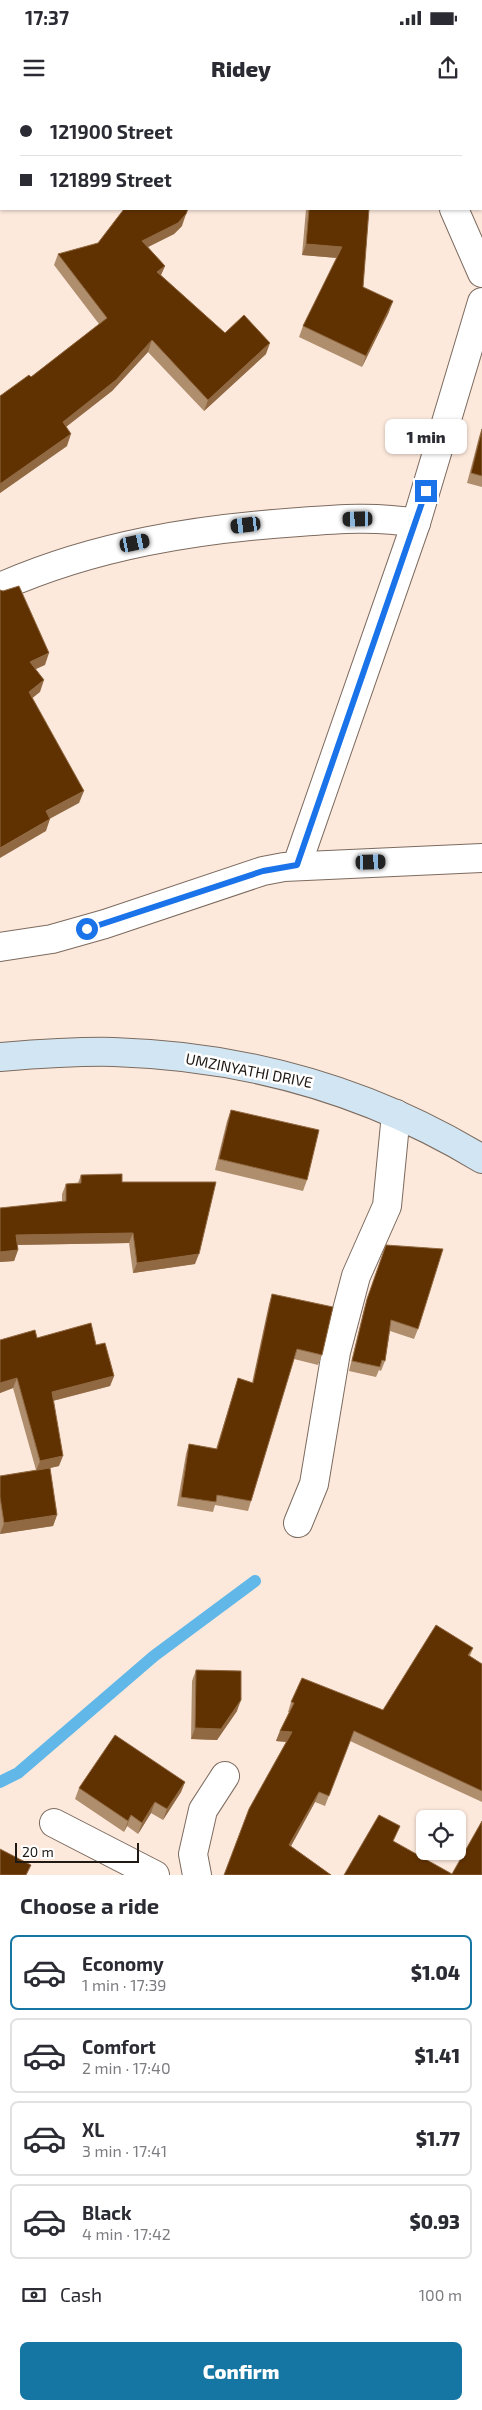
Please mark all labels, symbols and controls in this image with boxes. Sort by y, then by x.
text: 17:37 [25,6,69,29]
icon: menu [20,54,48,82]
icon: share [434,54,462,82]
text: Ridey [211,55,271,81]
text: 121900 Street [50,120,173,143]
text: 121899 Street [50,168,172,191]
callout: 1 min [385,418,467,454]
text: 1 min [406,427,446,446]
route end [415,480,437,502]
car [342,511,373,527]
car [230,516,261,534]
car [118,533,151,553]
car [355,854,386,870]
route start [76,918,98,940]
street label: UMZINYATHI DRIVE [184,1049,314,1091]
map controls [416,1810,466,1860]
button: locate [416,1810,466,1860]
scale bar [15,1840,139,1863]
text: 20 m [22,1843,54,1860]
text: Choose a ride [20,1892,159,1918]
icon: car [22,1950,67,1995]
text: Economy [82,1952,164,1975]
text: $1.04 [411,1961,460,1984]
text: 1 min · 17:39 [82,1975,167,1994]
icon: car [22,2033,67,2078]
text: Comfort [82,2035,156,2058]
text: $1.41 [415,2044,460,2067]
text: 2 min · 17:40 [82,2058,171,2077]
icon: car [22,2116,67,2161]
text: XL [82,2118,104,2141]
text: $1.77 [416,2127,460,2150]
text: 3 min · 17:41 [82,2141,167,2160]
icon: car [22,2199,67,2244]
text: Black [82,2201,132,2224]
text: $0.93 [409,2210,460,2233]
text: 4 min · 17:42 [82,2224,171,2243]
icon: cash [20,2281,48,2309]
text: Cash [60,2283,102,2306]
text: 100 m [419,2285,462,2304]
button: Confirm [20,2342,462,2400]

